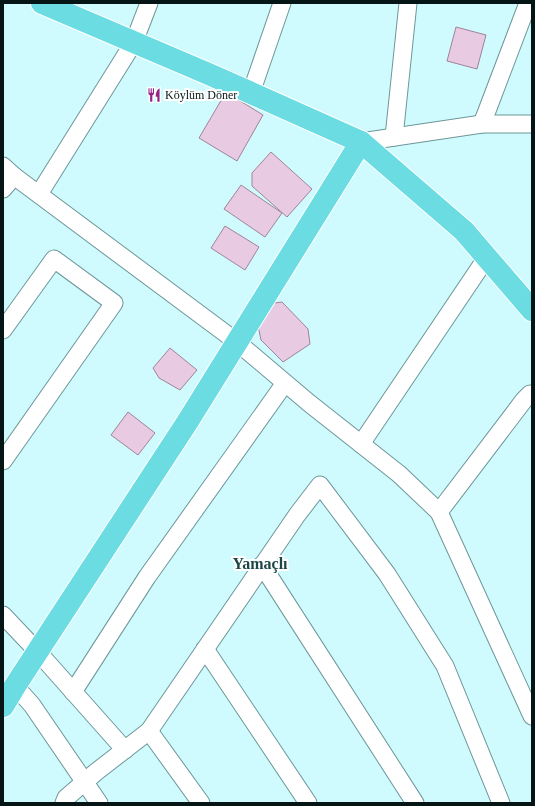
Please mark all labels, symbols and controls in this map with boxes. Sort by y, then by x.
restaurant icon: Köylüm Döner [146,87,162,103]
place label: Köylüm Döner [165,88,237,102]
district label: Yamaçlı [232,555,288,573]

